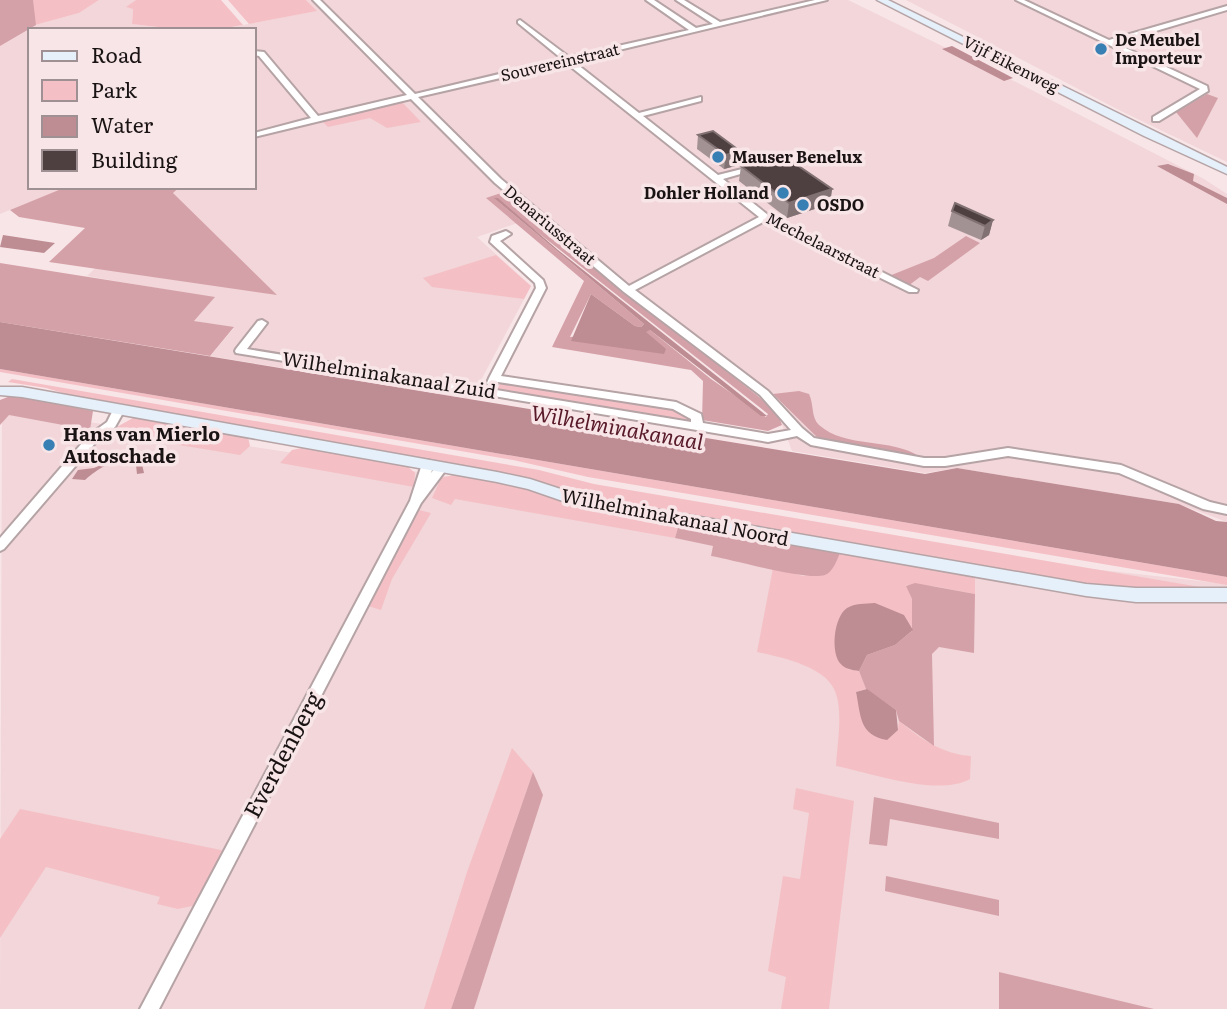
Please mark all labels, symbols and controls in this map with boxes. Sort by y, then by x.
place label: De Meubel Importeur [1115,27,1202,69]
legend [28,28,256,189]
street label: Vijf Eikenweg [959,29,1064,98]
street label: Souvereinstraat [498,36,622,86]
text: Road [91,38,142,69]
marker: De Meubel Importeur [1093,41,1109,57]
text: Park [91,73,137,104]
text: Water [91,108,153,139]
text: Building [91,143,178,174]
place label: Mauser Benelux [732,144,862,168]
marker: Mauser Benelux [710,149,726,165]
street label: Denariusstraat [499,178,602,270]
place label: Dohler Holland [644,180,769,204]
marker: Dohler Holland [775,185,791,201]
place label: OSDO [817,192,864,216]
marker: OSDO [795,197,811,213]
street label: Mechelaarstraat [763,205,885,283]
street label: Wilhelminakanaal Zuid [280,343,498,405]
water label: Wilhelminakanaal [529,395,706,456]
place label: Hans van Mierlo Autoschade [63,419,220,469]
marker: Hans van Mierlo Autoschade [41,437,57,453]
street label: Wilhelminakanaal Noord [559,480,792,552]
street label: Everdenberg [234,685,329,823]

